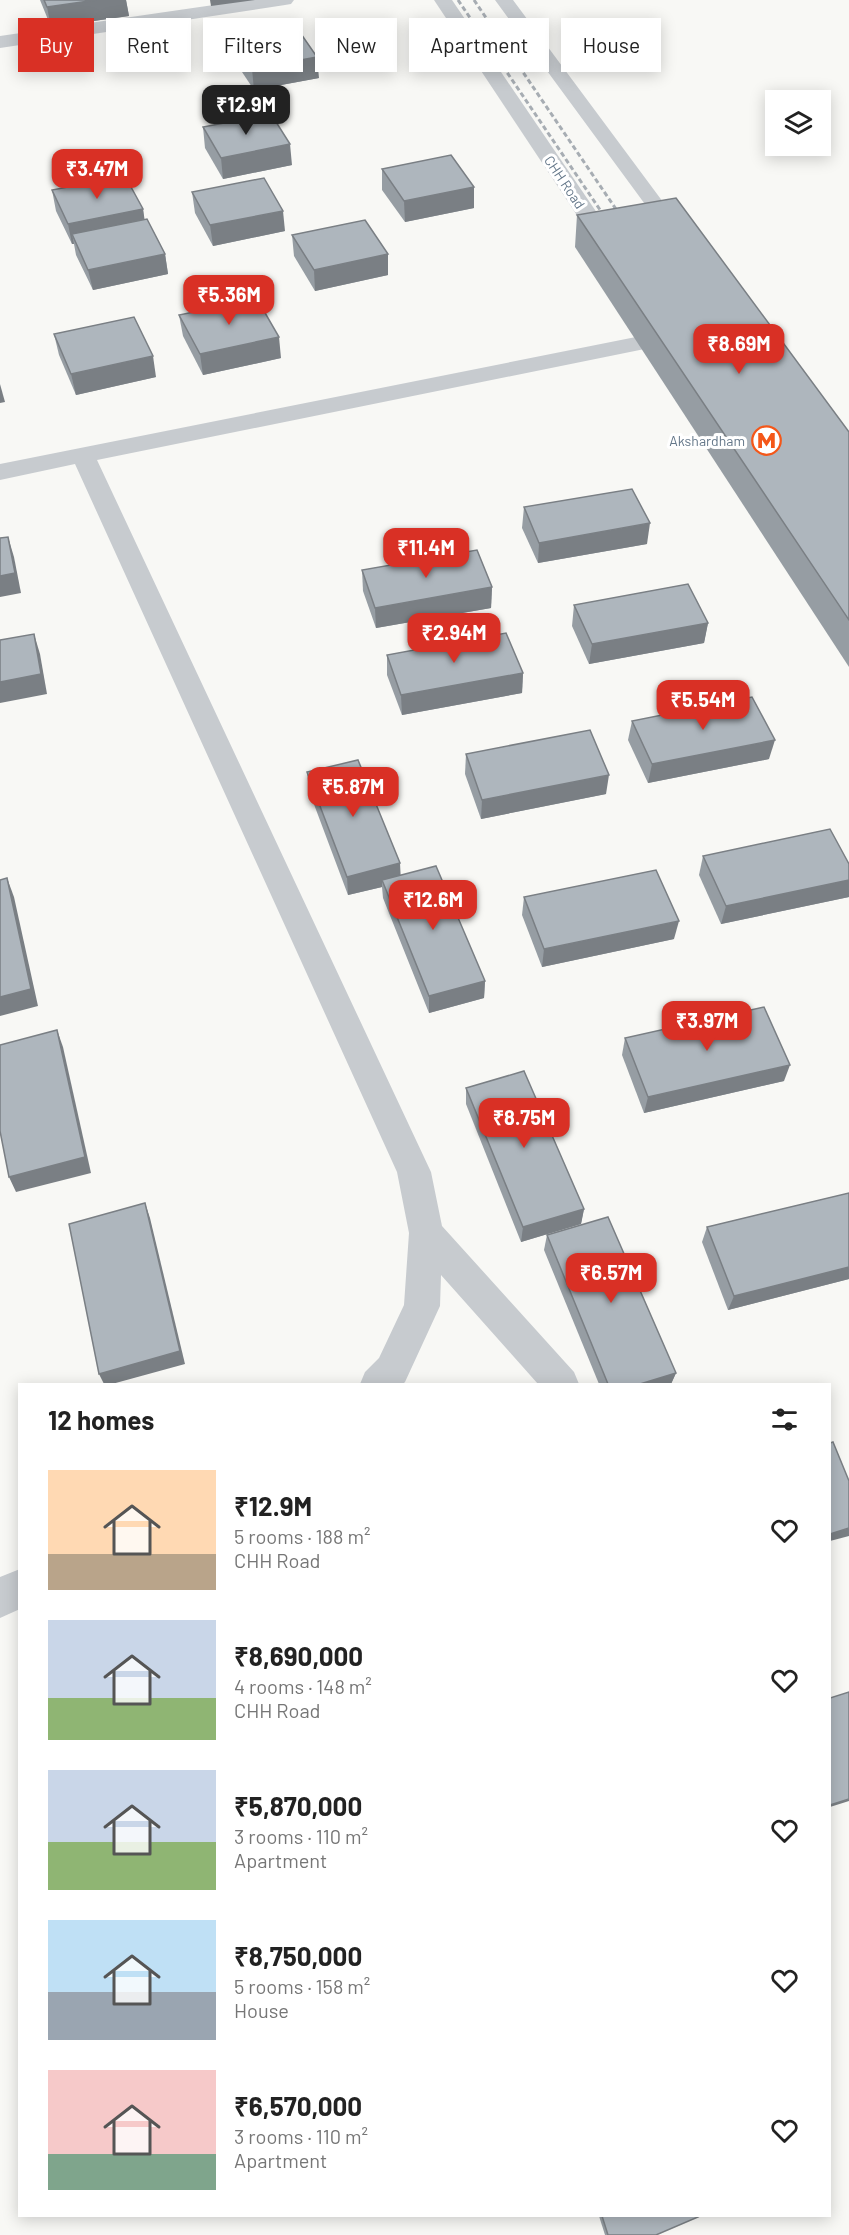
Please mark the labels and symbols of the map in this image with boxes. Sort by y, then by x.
pin: ₹12.9M [197,85,295,136]
pin: ₹3.47M [48,149,146,200]
street label: CHH Road [541,152,589,212]
pin: ₹5.36M [180,275,278,326]
pin: ₹8.69M [690,324,788,375]
metro station icon: Akshardham [750,424,782,456]
place label: Akshardham [669,432,745,449]
pin: ₹11.4M [377,528,475,579]
pin: ₹2.94M [405,613,503,664]
pin: ₹5.54M [654,680,752,731]
pin: ₹5.87M [304,767,402,818]
pin: ₹12.6M [384,880,482,931]
pin: ₹3.97M [658,1001,756,1052]
pin: ₹8.75M [475,1098,573,1149]
pin: ₹6.57M [562,1253,660,1304]

